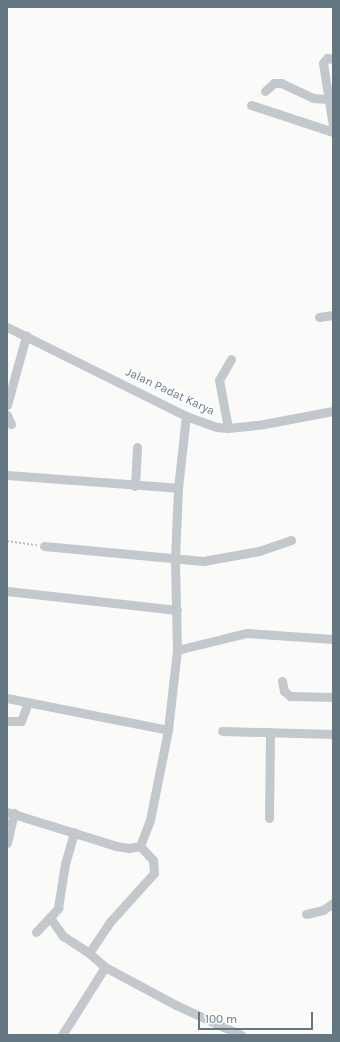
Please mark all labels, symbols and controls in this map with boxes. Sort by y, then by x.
street label: Jalan Padat Karya [123,365,217,419]
scale bar [200,1004,315,1030]
text: 100 m [205,1012,237,1026]

